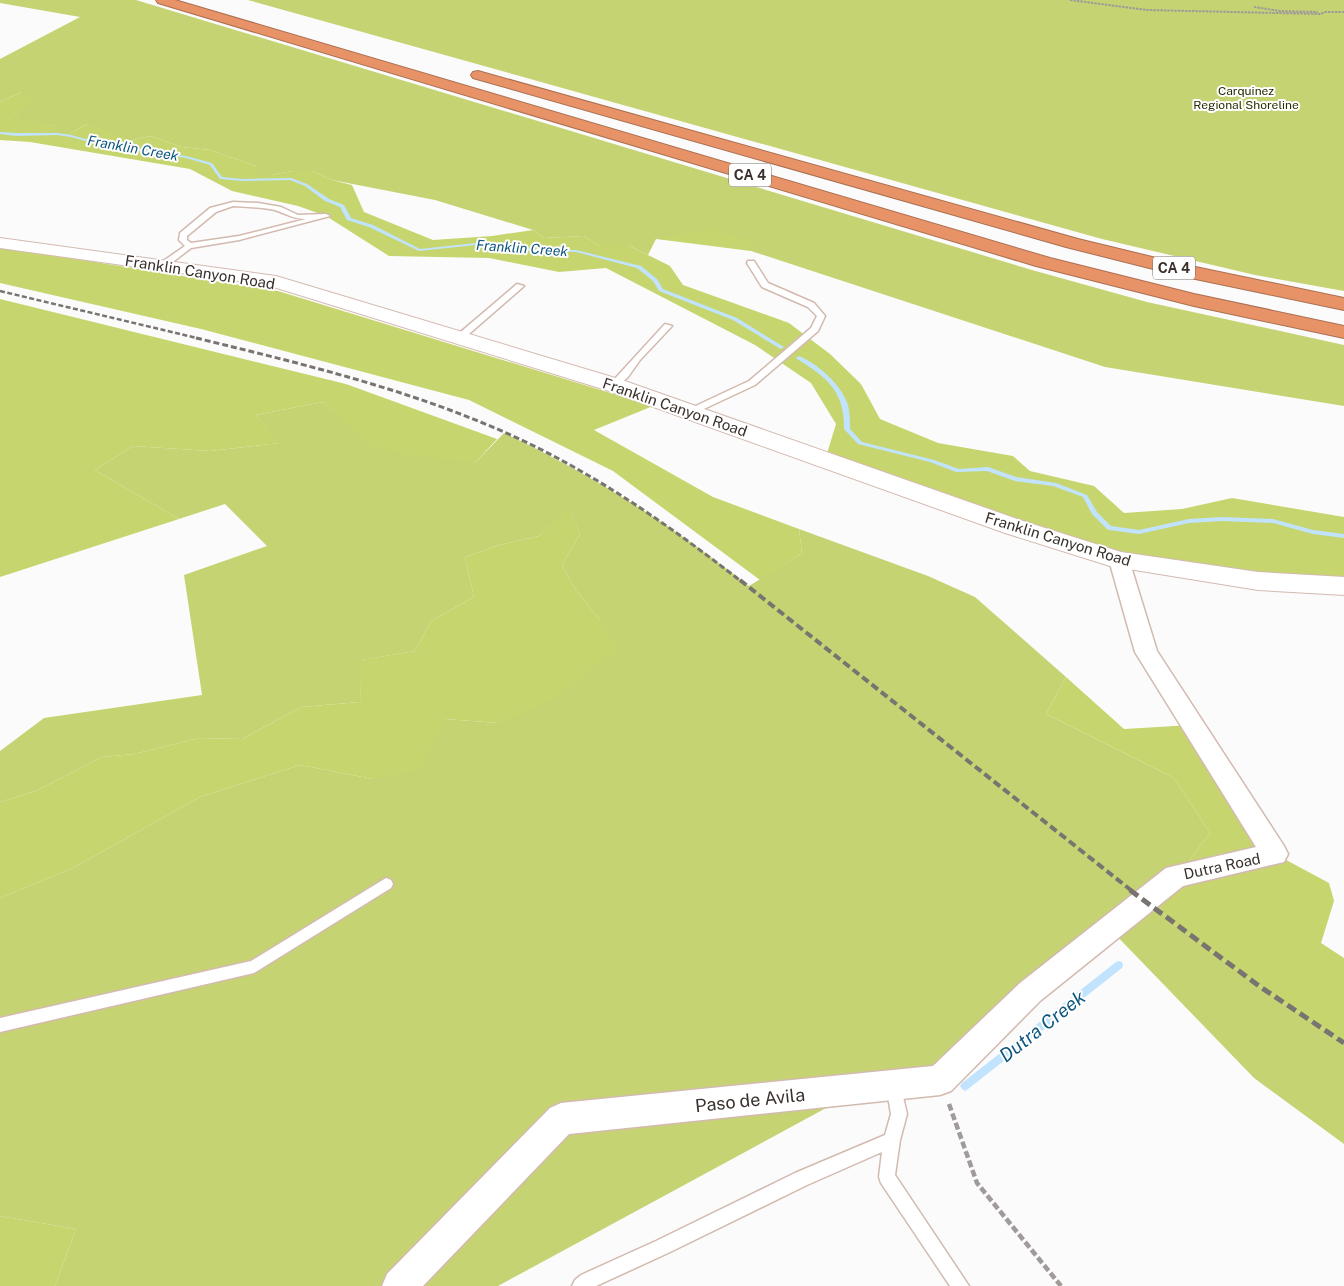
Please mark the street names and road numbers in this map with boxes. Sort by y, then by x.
road number: CA 4 [729,164,771,186]
street label: Franklin Canyon Road [124,252,276,292]
road number: CA 4 [1153,256,1195,280]
street label: Franklin Canyon Road [601,374,749,440]
street label: Franklin Canyon Road [983,509,1133,569]
street label: Dutra Road [1182,850,1262,882]
street label: Paso de Avila [694,1084,806,1116]

